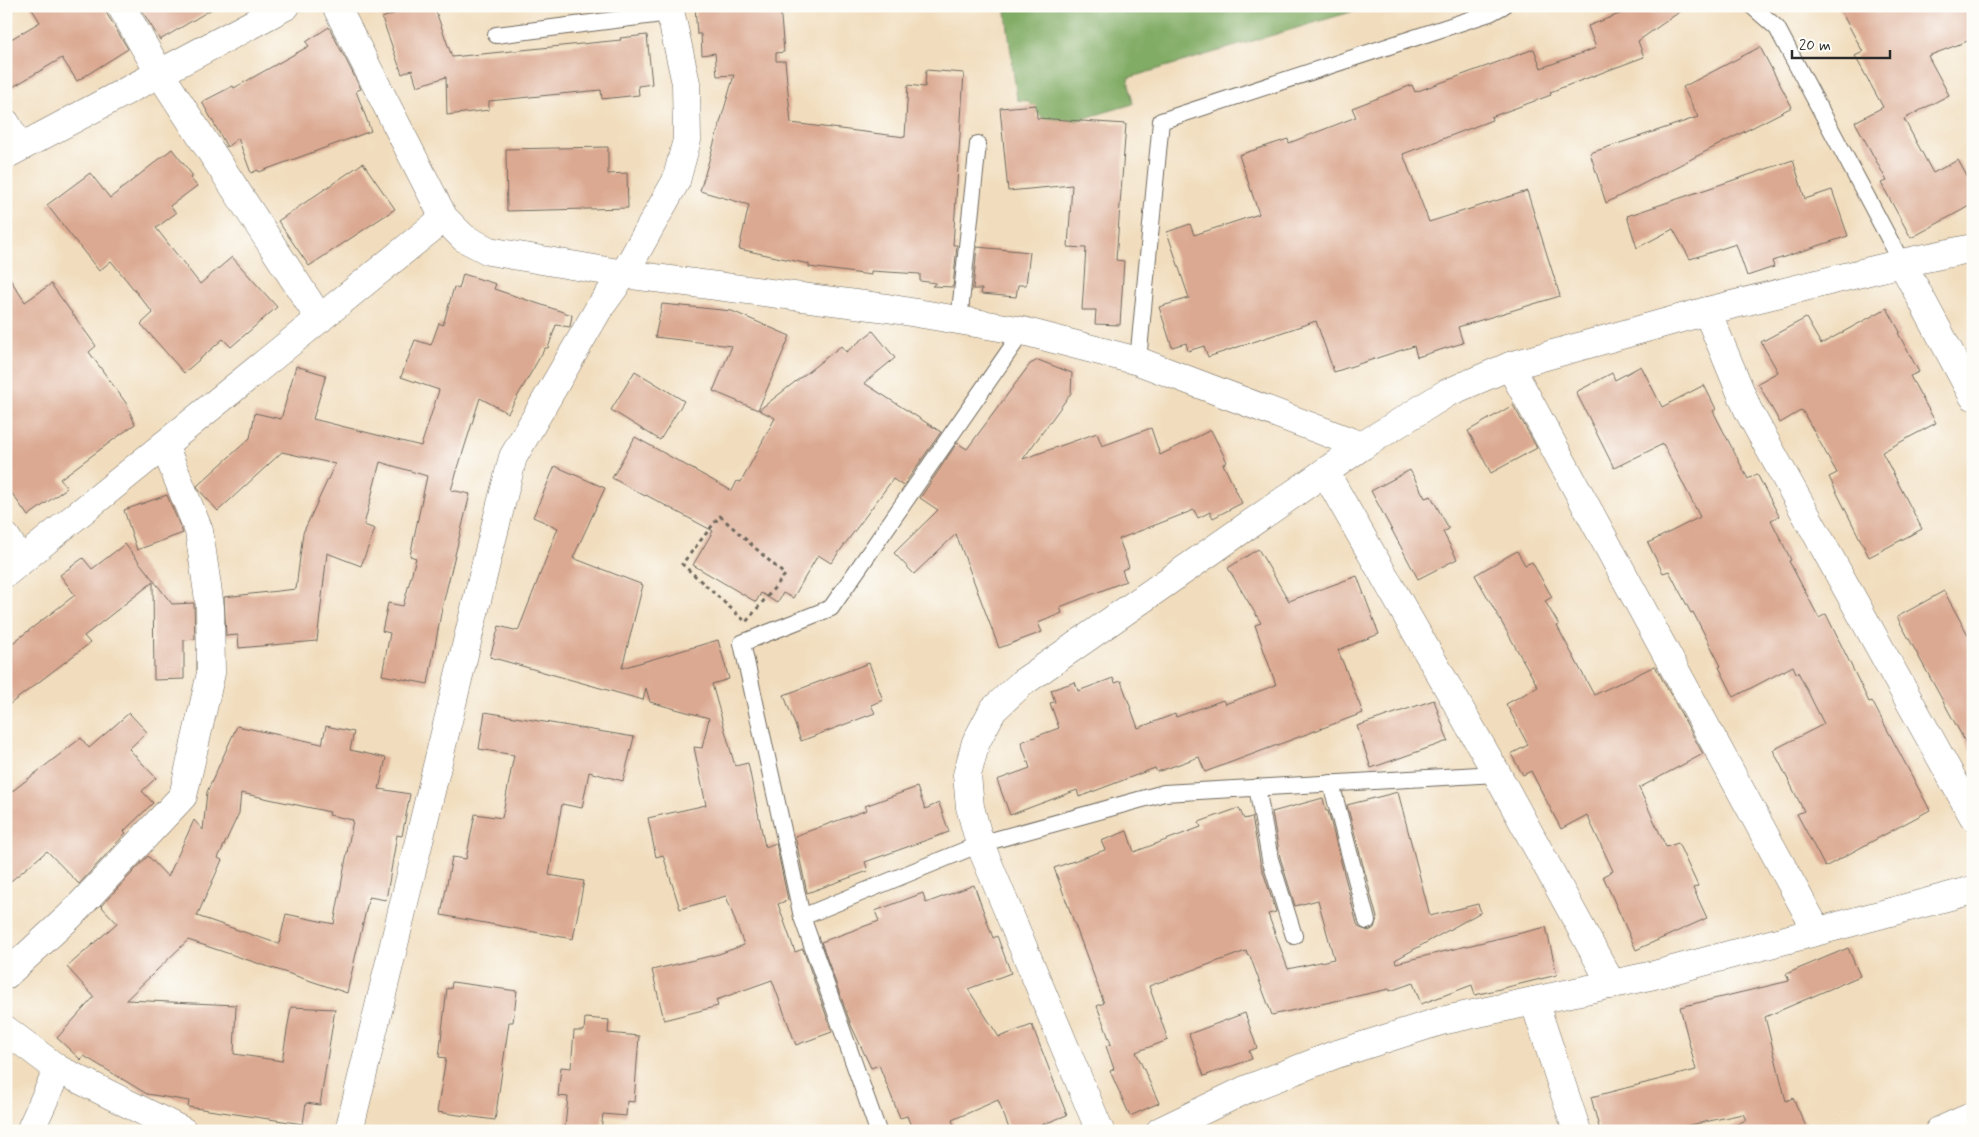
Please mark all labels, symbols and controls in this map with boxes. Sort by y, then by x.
scale bar [1792,28,1889,60]
text: 20 m [1799,36,1831,56]

